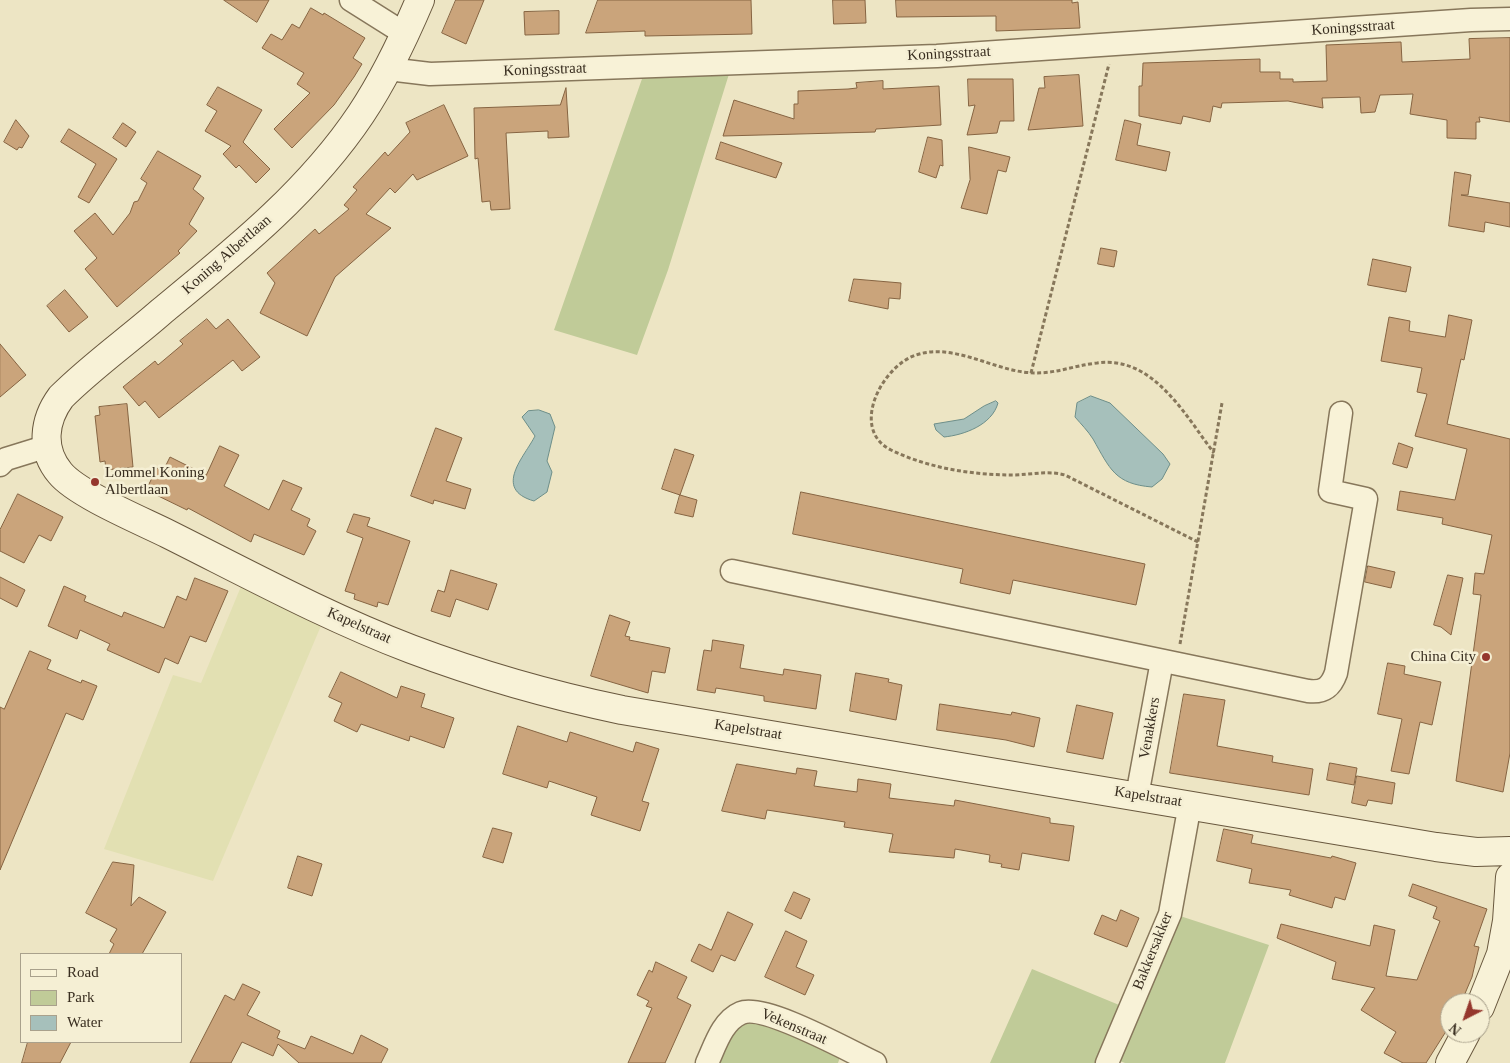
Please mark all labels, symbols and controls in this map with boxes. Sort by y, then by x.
street label: Koningsstraat [1311,16,1395,40]
street label: Koningsstraat [907,43,991,65]
street label: Koningsstraat [503,60,587,80]
street label: Koning Albertlaan [179,211,275,299]
place label: Lommel Koning Albertlaan [105,464,205,499]
marker: Lommel Koning Albertlaan [89,476,101,488]
street label: Kapelstraat [324,604,394,648]
place label: China City [1411,648,1476,666]
marker: China City [1480,651,1492,663]
street label: Venakkers [1136,696,1164,760]
street label: Kapelstraat [713,716,783,744]
street label: Kapelstraat [1113,783,1183,811]
street label: Bakkersakker [1129,909,1177,993]
legend [20,953,182,1043]
text: Road [67,964,99,980]
text: Park [67,989,95,1005]
north arrow [1440,993,1490,1043]
street label: Vekenstraat [758,1005,830,1049]
text: Water [67,1014,102,1030]
text: N [1447,1020,1464,1038]

